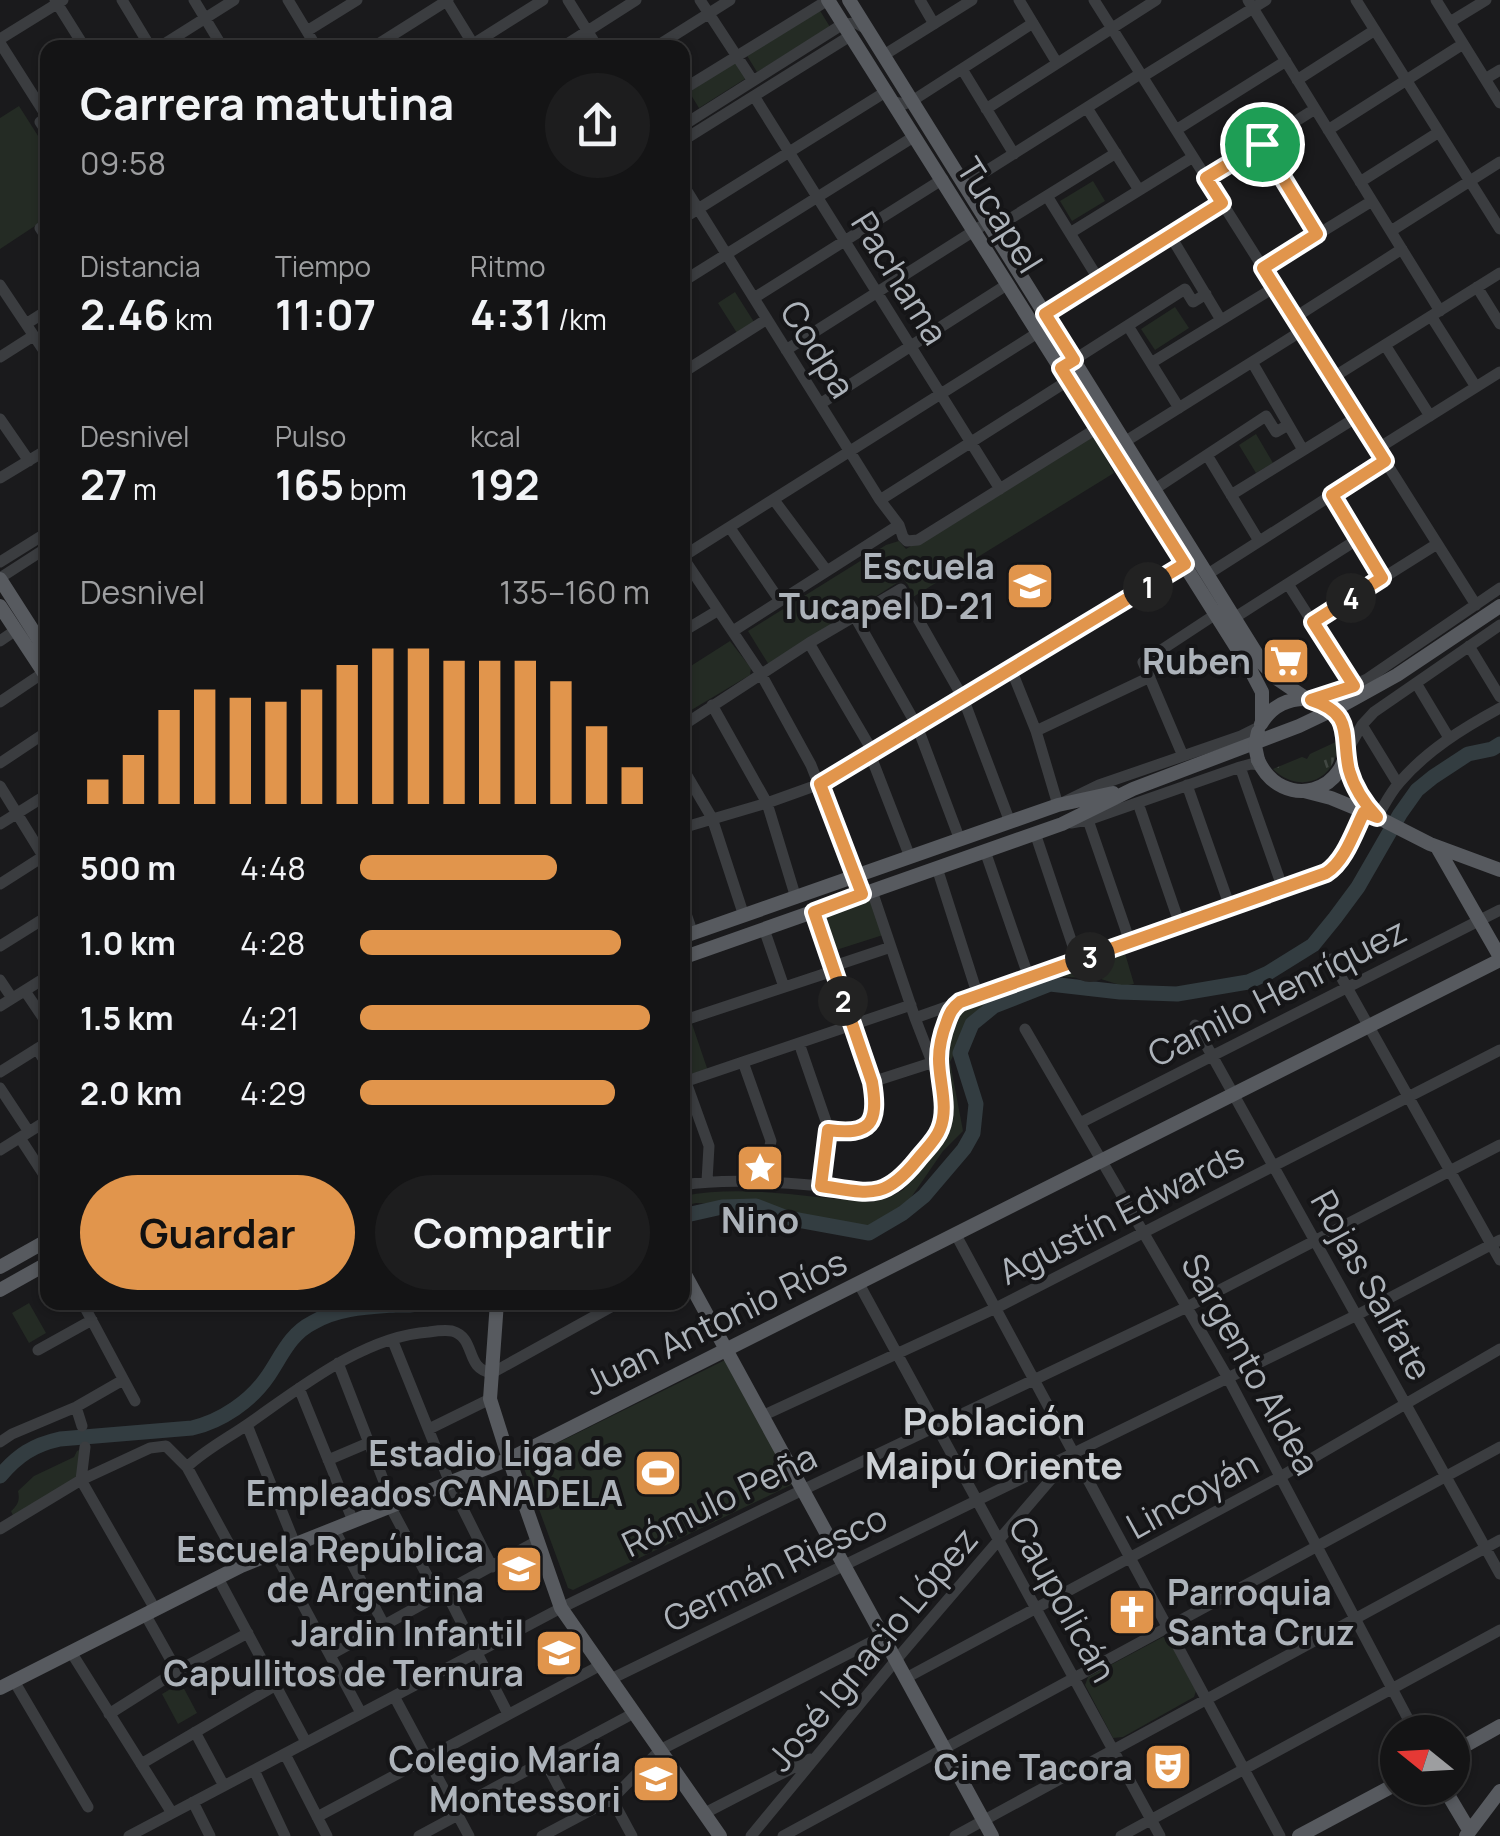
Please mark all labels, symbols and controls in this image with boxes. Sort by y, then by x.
text: Carrera matutina [80,72,454,134]
button: share [545,73,650,178]
pin [1220,102,1305,187]
icon: arrive [1235,117,1290,172]
text: 09:58 [80,141,166,185]
street label: Tucapel [946,148,1054,282]
street label: Pachama [840,202,960,354]
text: Distancia [80,247,201,285]
text: Tiempo [275,247,371,285]
text: Ritmo [470,247,546,285]
text: 2.46 [80,285,169,343]
text: 11:07 [275,285,376,343]
text: 4:31 [470,285,553,343]
street label: Codpa [769,291,867,407]
text: km [169,300,213,338]
text: /km [553,300,607,338]
text: Desnivel [80,417,190,455]
text: Pulso [275,417,346,455]
text: kcal [470,417,521,455]
text: 27 [80,455,127,513]
text: 165 [275,455,344,513]
text: 192 [470,455,540,513]
text: m [127,470,157,508]
text: bpm [344,470,407,508]
place label: Escuela Tucapel D-21 [779,542,995,630]
school or university icon: Escuela Tucapel D-21 [1004,560,1056,612]
pin: 1 [1123,562,1173,612]
text: 1 [1142,568,1154,606]
text: Desnivel [80,570,205,614]
text: 135–160 m [499,570,650,614]
pin: 4 [1326,573,1376,623]
text: 4 [1342,579,1360,617]
supermarket icon: Ruben [1260,635,1312,687]
place label: Ruben [1142,637,1251,685]
text: 500 m [80,846,176,890]
text: 4:48 [240,846,306,890]
street label: Camilo Henríquez [1139,906,1415,1078]
text: 1.0 km [80,921,176,965]
text: 4:28 [240,921,305,965]
pin: 3 [1065,932,1115,982]
text: 3 [1082,938,1098,976]
pin: 2 [818,976,868,1026]
text: 2 [835,982,851,1020]
text: 1.5 km [80,996,174,1040]
text: 4:21 [240,996,299,1040]
text: 2.0 km [80,1071,182,1115]
text: 4:29 [240,1071,307,1115]
street label: Agustín Edwards [990,1130,1252,1296]
place icon: Nino [734,1142,786,1194]
button: Guardar [80,1175,355,1290]
button: Compartir [375,1175,650,1290]
street label: Rojas Salfate [1300,1181,1444,1389]
place label: Nino [721,1196,799,1244]
street label: Juan Antonio Ríos [575,1238,855,1406]
street label: Sargento Aldea [1170,1245,1332,1483]
district label: Población Maipú Oriente [865,1394,1123,1490]
place label: Estadio Liga de Empleados CANADELA [246,1429,623,1517]
street label: Rómulo Peña [614,1432,824,1568]
street label: Lincoyán [1118,1438,1266,1550]
sports icon: Estadio Liga de Empleados CANADELA [632,1447,684,1499]
street label: Germán Riesco [655,1493,895,1643]
street label: Caupolicán [998,1508,1128,1690]
street label: José Ignacio López [756,1517,988,1781]
place label: Escuela República de Argentina [176,1525,484,1613]
school or university icon: Escuela República de Argentina [493,1543,545,1595]
place label: Parroquia Santa Cruz [1167,1568,1355,1656]
church icon: Parroquia Santa Cruz [1106,1586,1158,1638]
place label: Jardin Infantil Capullitos de Ternura [163,1609,524,1697]
school or university icon: Jardin Infantil Capullitos de Ternura [533,1627,585,1679]
north arrow [1380,1715,1470,1805]
map controls [1380,1715,1470,1805]
place label: Colegio María Montessori [389,1735,621,1823]
theatre icon: Cine Tacora [1142,1741,1194,1793]
place label: Cine Tacora [934,1743,1133,1791]
school or university icon: Colegio María Montessori [630,1753,682,1805]

